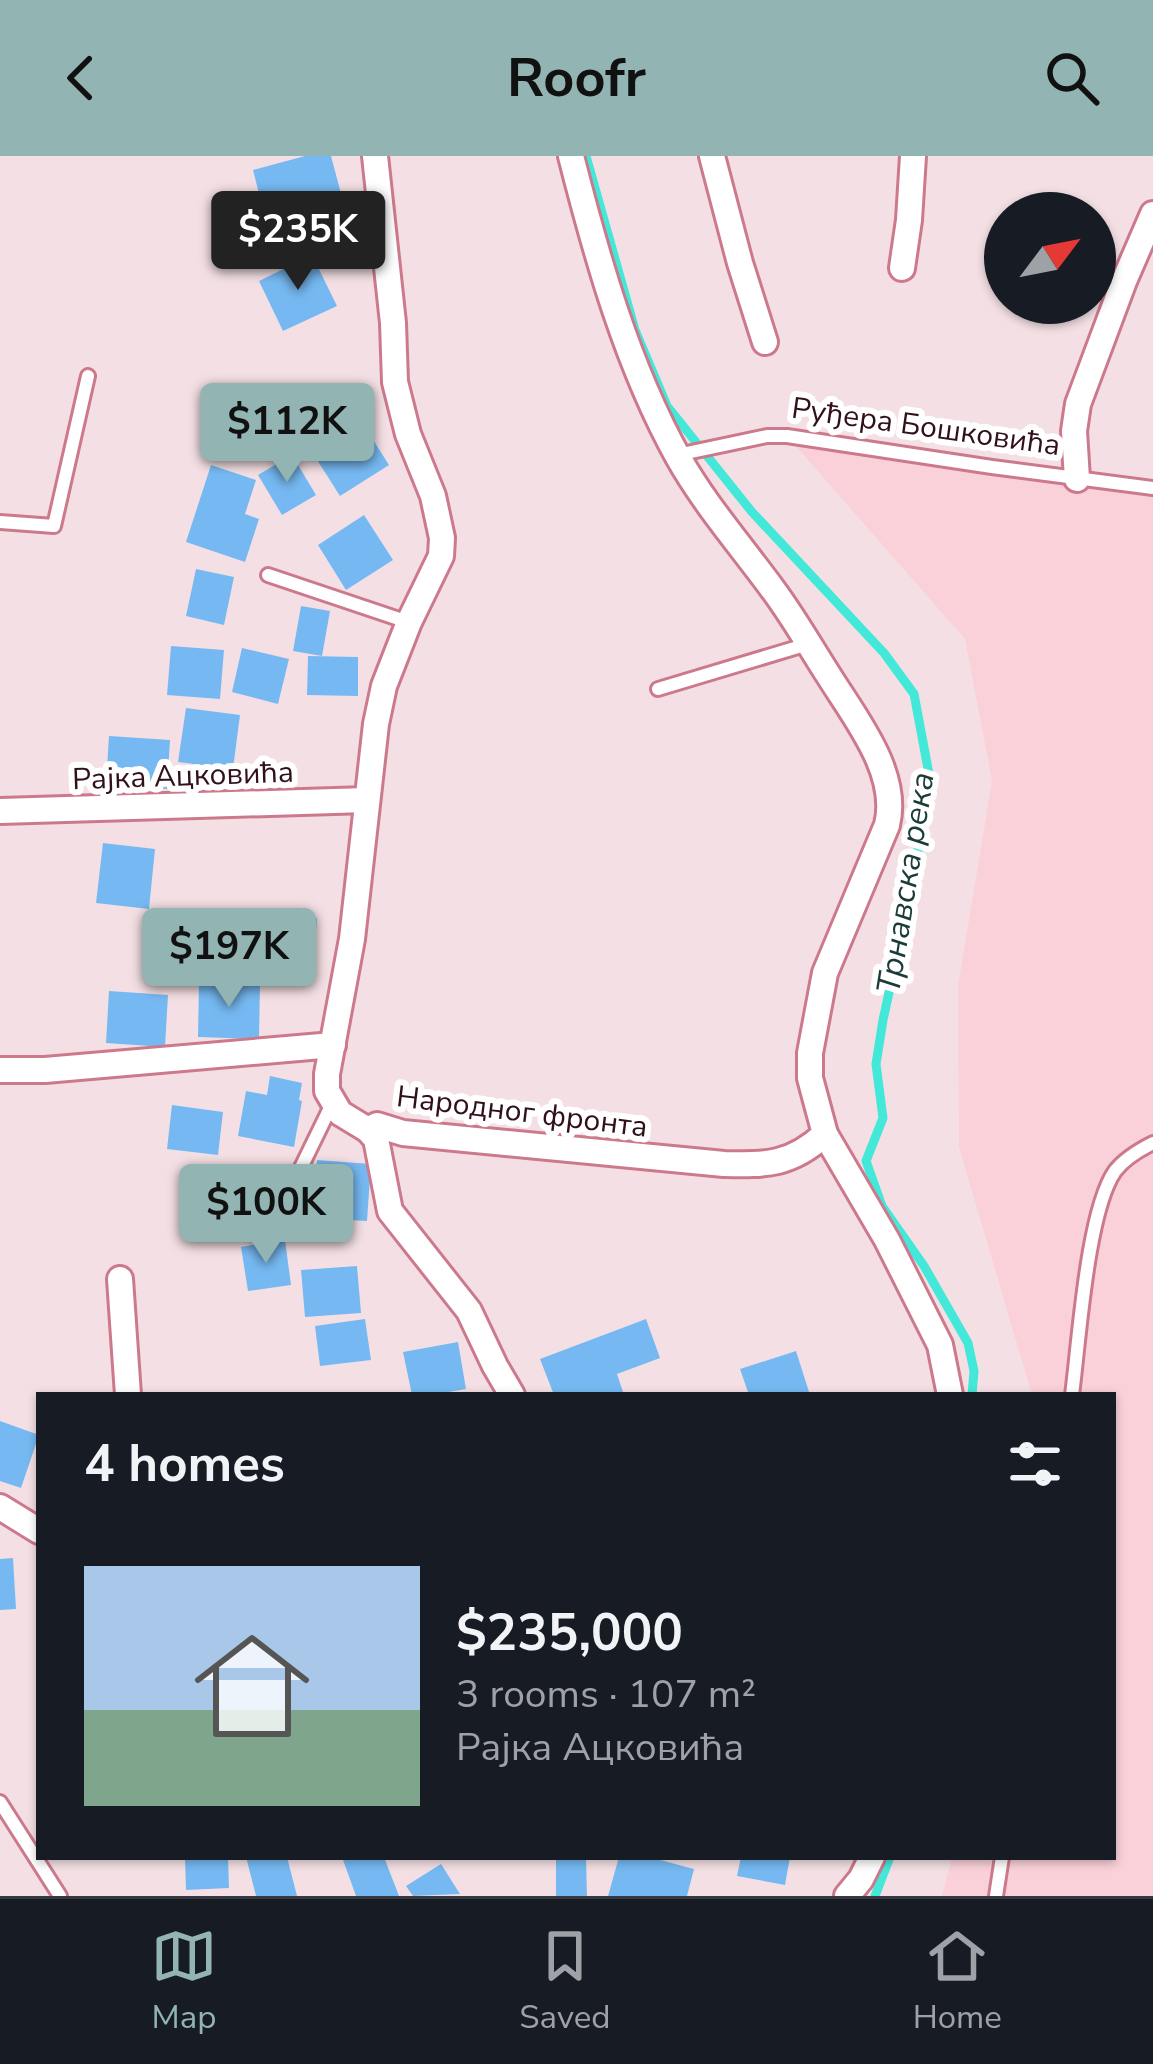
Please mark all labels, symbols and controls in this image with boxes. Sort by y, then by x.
text: Roofr [507,41,646,115]
icon: back [48,45,114,111]
icon: search [1039,45,1105,111]
pin: $235K [214,191,382,293]
north arrow [984,192,1116,324]
map controls [984,192,1116,324]
text: $235K [238,203,358,256]
pin: $112K [203,383,371,485]
street label: Руђера Бошковића [789,388,1063,466]
text: $112K [227,395,347,448]
street label: Рајка Ацковића [71,752,295,800]
water label: Трнавска река [866,769,946,997]
pin: $197K [145,908,313,1010]
text: $197K [169,920,289,973]
street label: Народног фронта [394,1076,650,1148]
pin: $100K [182,1164,350,1266]
text: $100K [206,1176,326,1229]
text: 4 homes [84,1429,285,1499]
icon: filters [1002,1431,1068,1497]
text: $235,000 [456,1598,683,1668]
icon: home [180,1614,324,1758]
text: 3 rooms · 107 m² [456,1668,756,1721]
text: Рајка Ацковића [456,1721,744,1774]
tab: Map [151,1923,217,2040]
tab: Saved [519,1923,610,2040]
tab: Home [913,1923,1002,2040]

